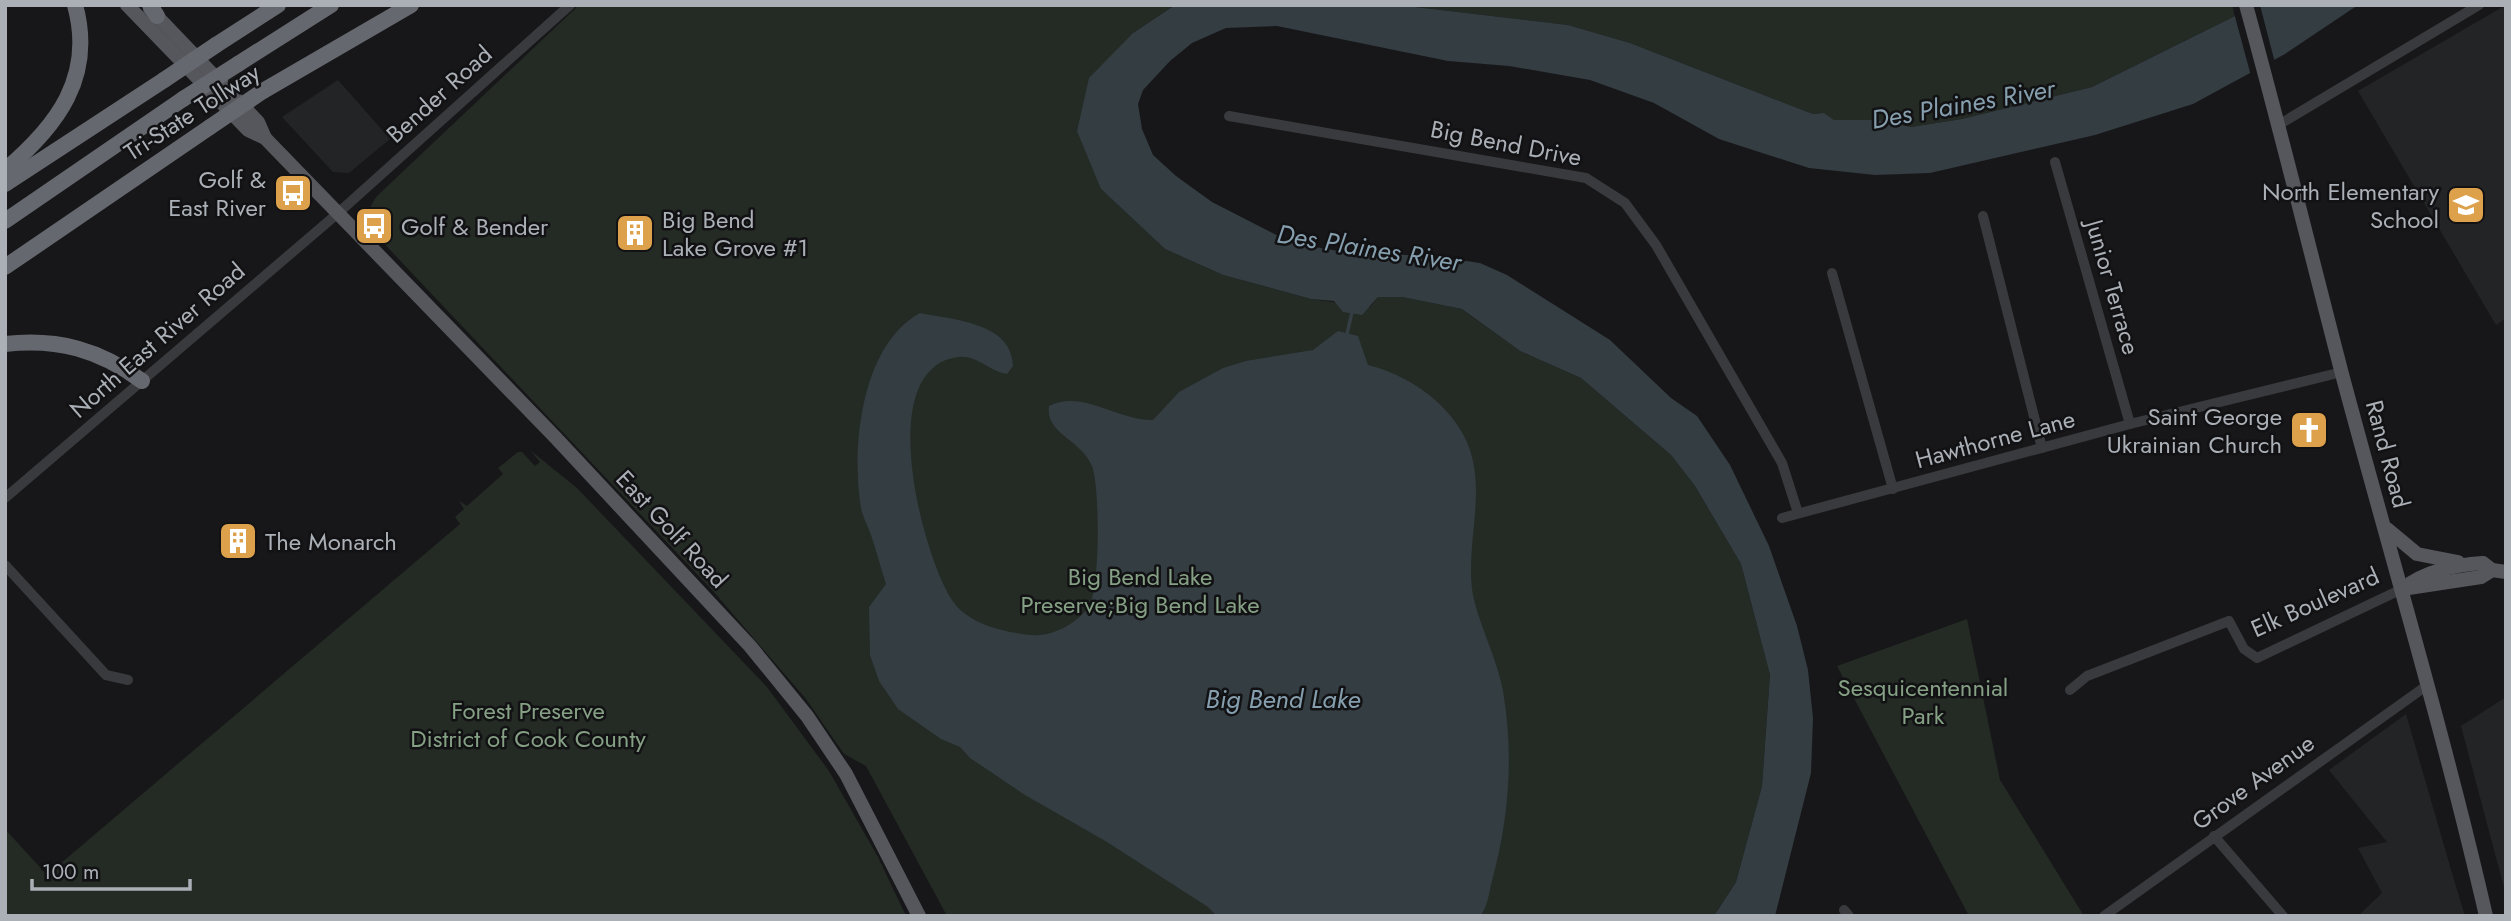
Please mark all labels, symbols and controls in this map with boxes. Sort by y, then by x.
street label: Bender Road [378,37,500,151]
street label: Tri-State Tollway [117,55,267,169]
water label: Des Plaines River [1868,69,2059,139]
street label: Big Bend Drive [1428,111,1584,175]
place label: Golf & East River [168,162,267,225]
bus stop icon: Golf & East River [272,172,314,214]
place label: North Elementary School [2262,174,2439,237]
school or university icon: North Elementary School [2445,184,2487,226]
place label: Big Bend Lake Grove #1 [662,202,808,265]
bus stop icon: Golf & Bender [353,205,395,247]
place label: Golf & Bender [401,209,549,244]
building icon: Big Bend Lake Grove #1 [614,212,656,254]
street label: Junior Terrace [2076,213,2149,358]
water label: Des Plaines River [1274,215,1465,282]
street label: North East River Road [62,254,252,426]
street label: Rand Road [2357,396,2419,512]
place label: Saint George Ukrainian Church [2107,399,2282,462]
street label: Hawthorne Lane [1911,401,2079,477]
church icon: Saint George Ukrainian Church [2288,409,2330,451]
street label: East Golf Road [608,462,736,596]
building icon: The Monarch [217,520,259,562]
place label: The Monarch [265,524,397,559]
street label: Elk Boulevard [2245,558,2385,646]
park label: Big Bend Lake Preserve;Big Bend Lake [1020,559,1260,622]
park label: Sesquicentennial Park [1838,670,2008,733]
water label: Big Bend Lake [1206,680,1360,718]
park label: Forest Preserve District of Cook County [410,693,646,756]
street label: Grove Avenue [2185,726,2321,838]
scale bar [32,848,189,892]
text: 100 m [42,857,99,887]

